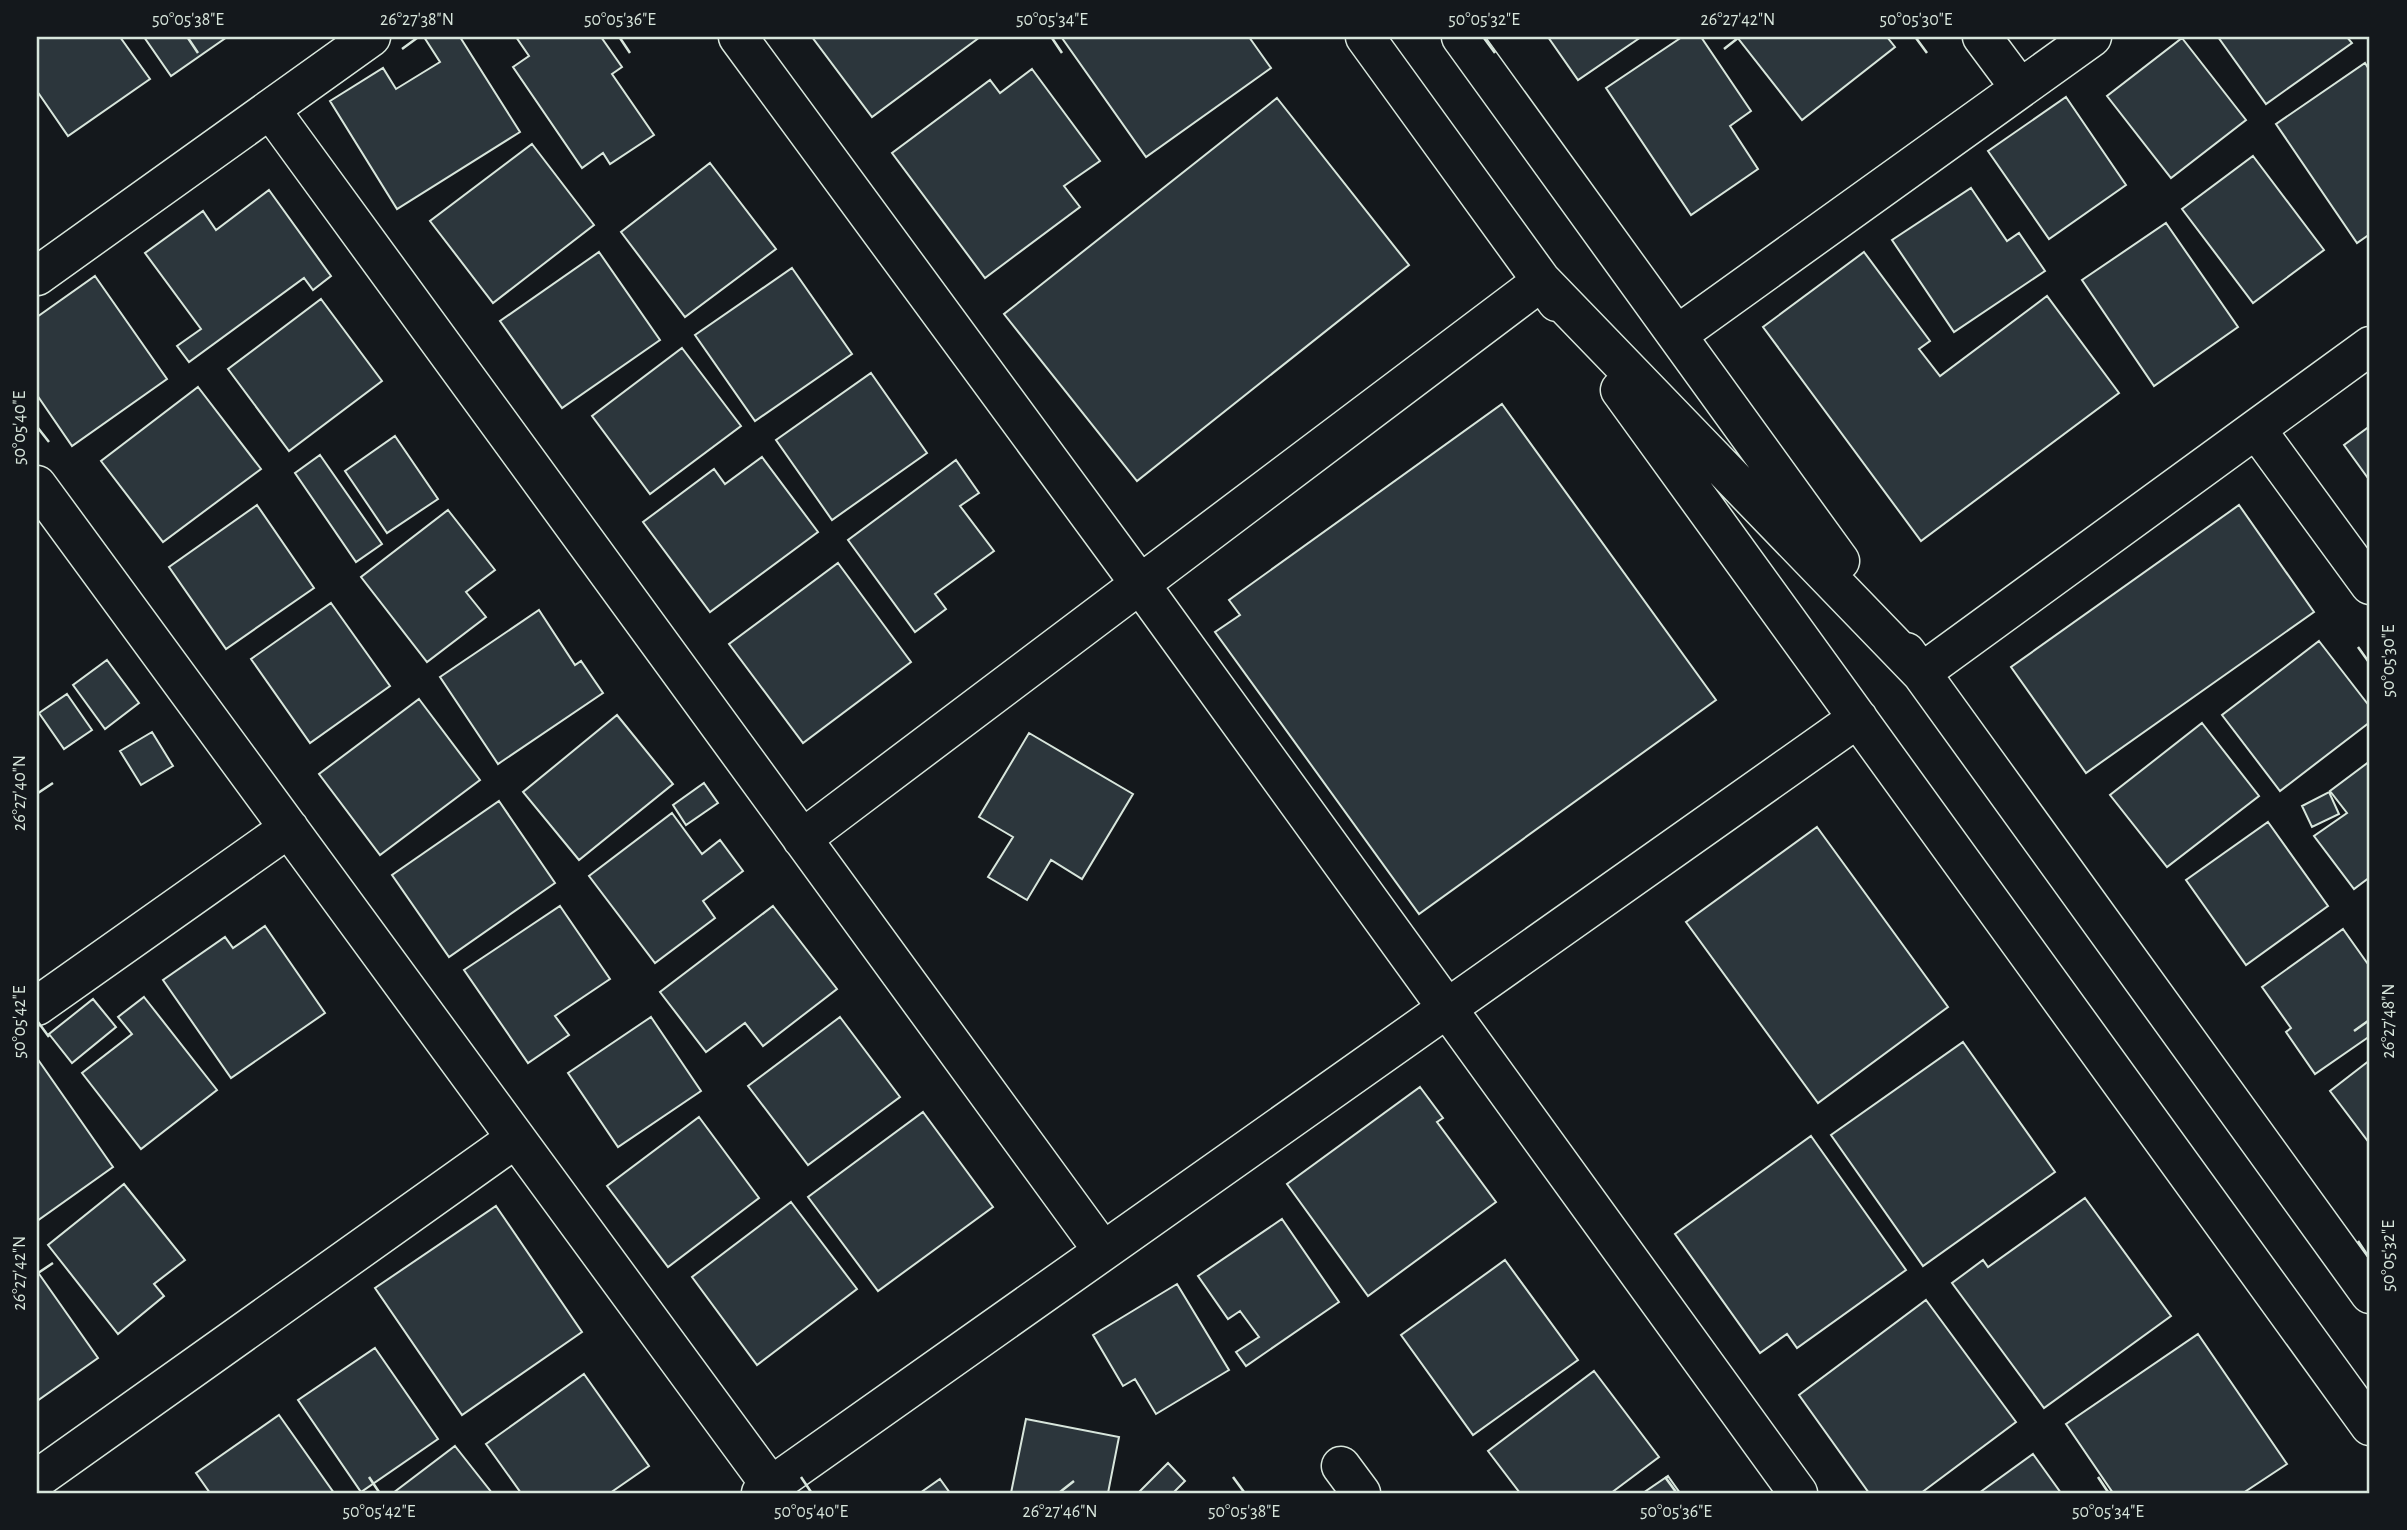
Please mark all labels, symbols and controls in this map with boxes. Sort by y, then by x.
text: 50°05'38"E [152,11,224,29]
text: 26°27'38"N [380,11,454,29]
text: 50°05'36"E [584,11,656,29]
text: 50°05'34"E [1016,11,1088,29]
text: 50°05'32"E [1448,11,1520,29]
text: 26°27'42"N [1701,11,1775,29]
text: 50°05'30"E [1880,11,1953,29]
text: 50°05'40"E [11,391,29,465]
text: 50°05'30"E [2380,624,2398,697]
text: 26°27'40"N [11,755,29,831]
text: 26°27'48"N [2380,983,2398,1059]
text: 50°05'42"E [11,985,29,1058]
text: 50°05'32"E [2380,1220,2398,1292]
text: 26°27'42"N [11,1236,29,1310]
text: 50°05'42"E [343,1503,416,1521]
text: 50°05'40"E [774,1503,848,1521]
text: 26°27'46"N [1022,1503,1098,1521]
text: 50°05'38"E [1208,1503,1280,1521]
text: 50°05'36"E [1640,1503,1712,1521]
text: 50°05'34"E [2072,1503,2144,1521]

